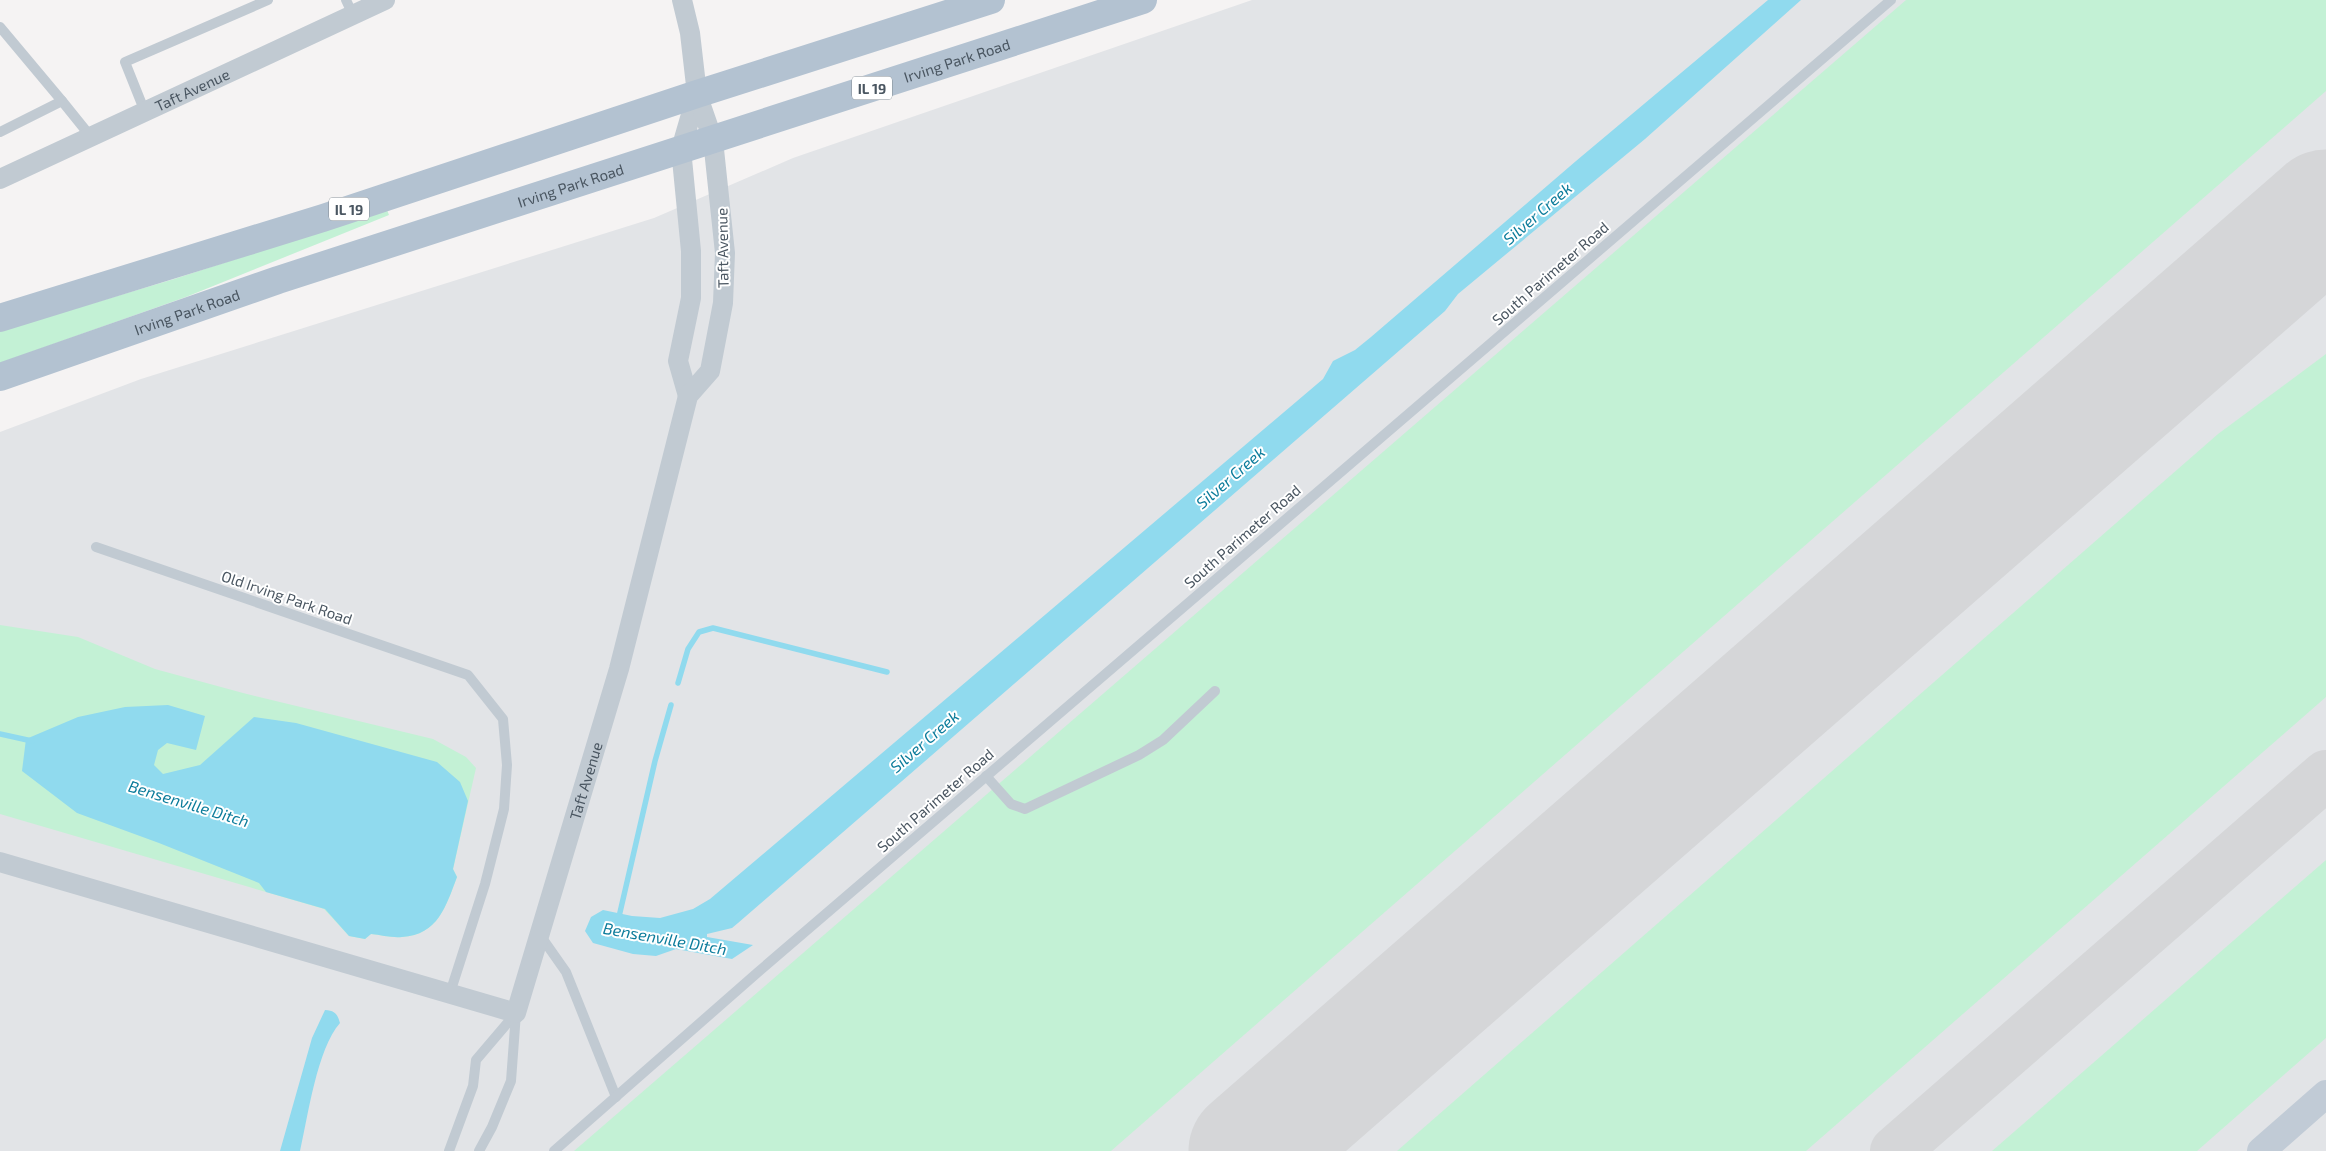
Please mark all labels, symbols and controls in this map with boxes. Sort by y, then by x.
street label: Irving Park Road [901,35,1012,86]
street label: Taft Avenue [152,65,232,115]
road number: IL 19 [852,76,892,100]
street label: Irving Park Road [515,160,626,211]
water label: Silver Creek [1499,178,1575,248]
road number: IL 19 [329,198,369,220]
street label: Taft Avenue [712,208,732,288]
street label: South Parimeter Road [1488,217,1612,329]
street label: Irving Park Road [132,285,242,338]
water label: Silver Creek [1192,442,1268,512]
street label: South Parimeter Road [1180,480,1304,592]
street label: Old Irving Park Road [219,566,355,628]
water label: Silver Creek [886,706,962,776]
street label: Taft Avenue [565,740,606,822]
street label: South Parimeter Road [873,744,997,856]
water label: Bensenville Ditch [126,776,252,830]
water label: Bensenville Ditch [602,918,728,958]

